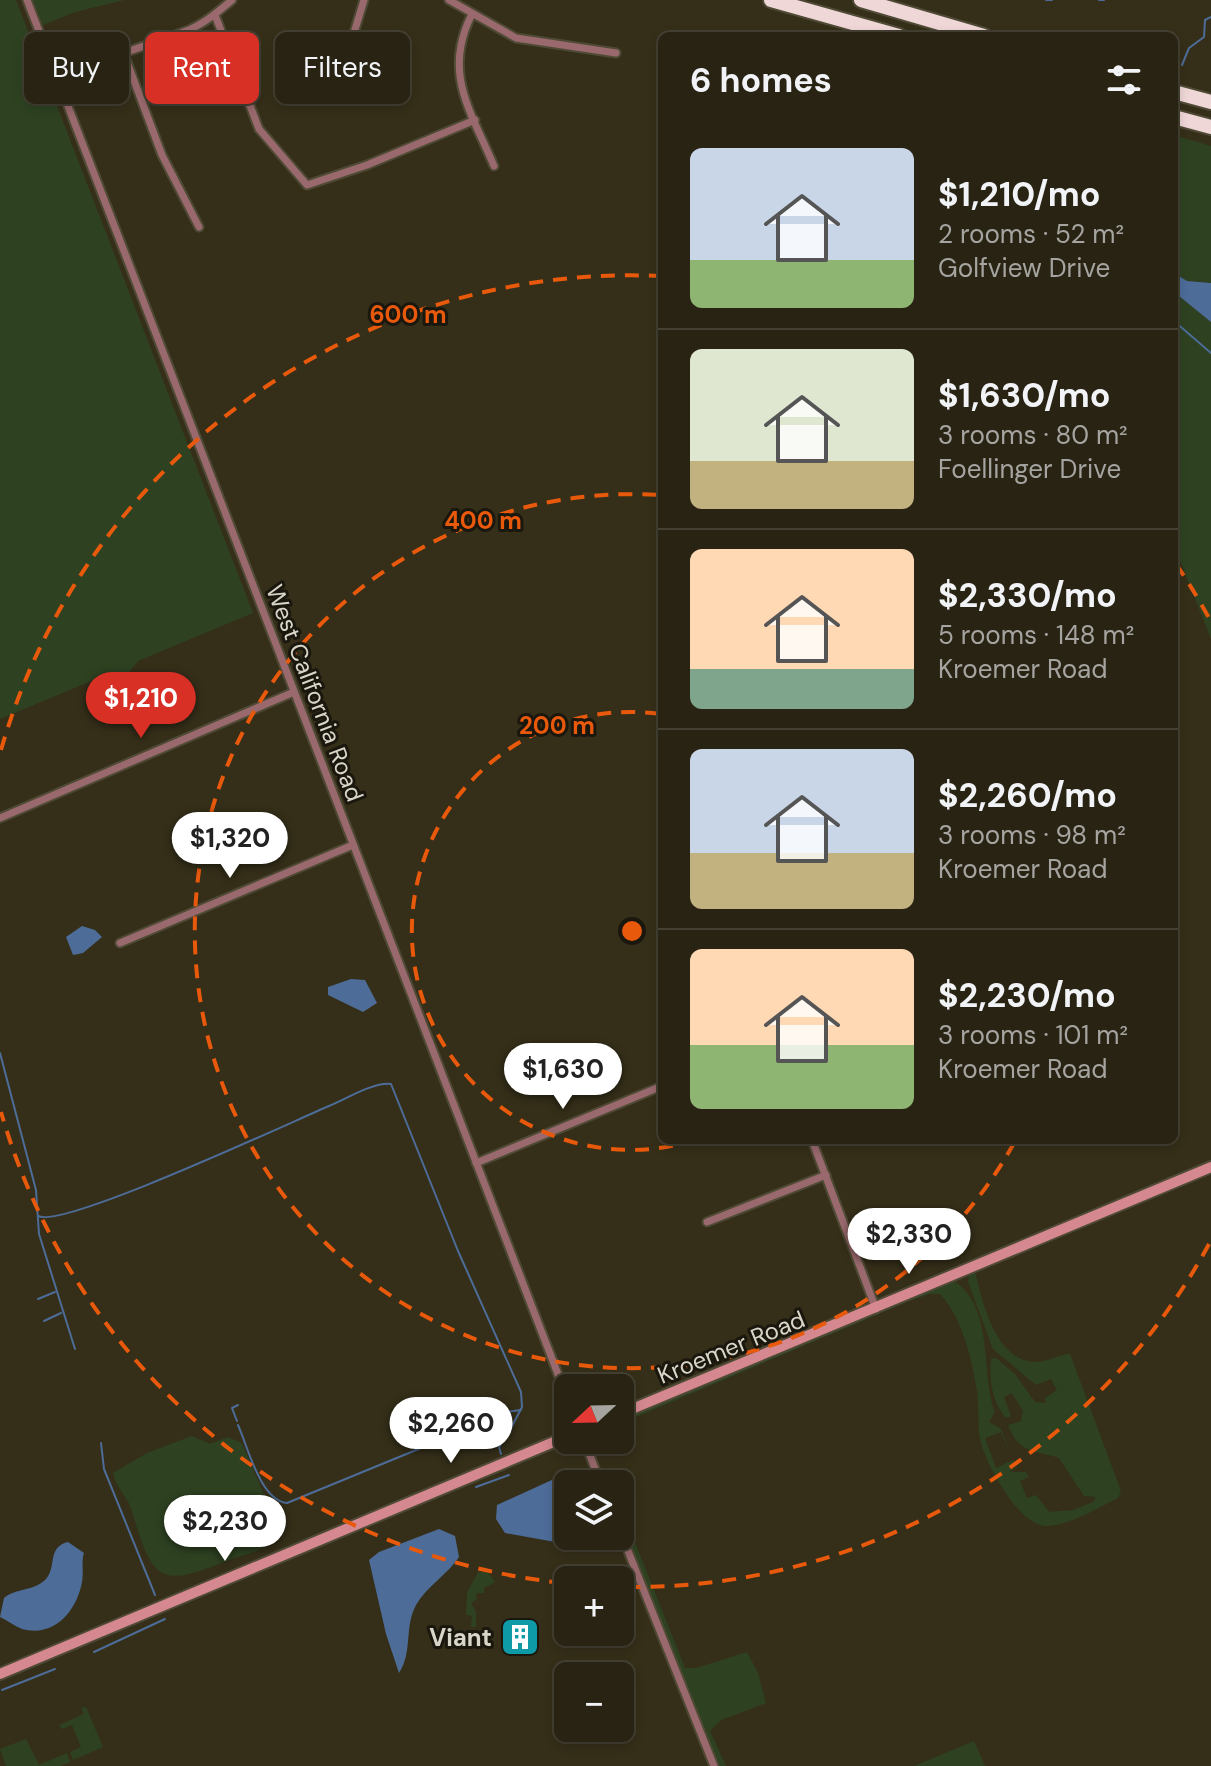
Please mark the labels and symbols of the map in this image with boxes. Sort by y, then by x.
text: 600 m [369,299,447,330]
text: 400 m [444,505,522,536]
street label: West California Road [259,580,371,806]
pin: $1,210 [76,672,206,740]
text: 200 m [519,710,595,741]
pin: $1,320 [165,812,295,880]
centre of rings [618,917,646,945]
pin: $1,630 [498,1043,628,1111]
pin: $2,330 [844,1208,974,1276]
street label: Kroemer Road [653,1303,809,1391]
north arrow [554,1374,634,1454]
pin: $2,260 [386,1397,516,1465]
pin: $2,230 [160,1495,290,1563]
building icon: Viant [499,1616,541,1658]
place label: Viant [429,1622,492,1653]

